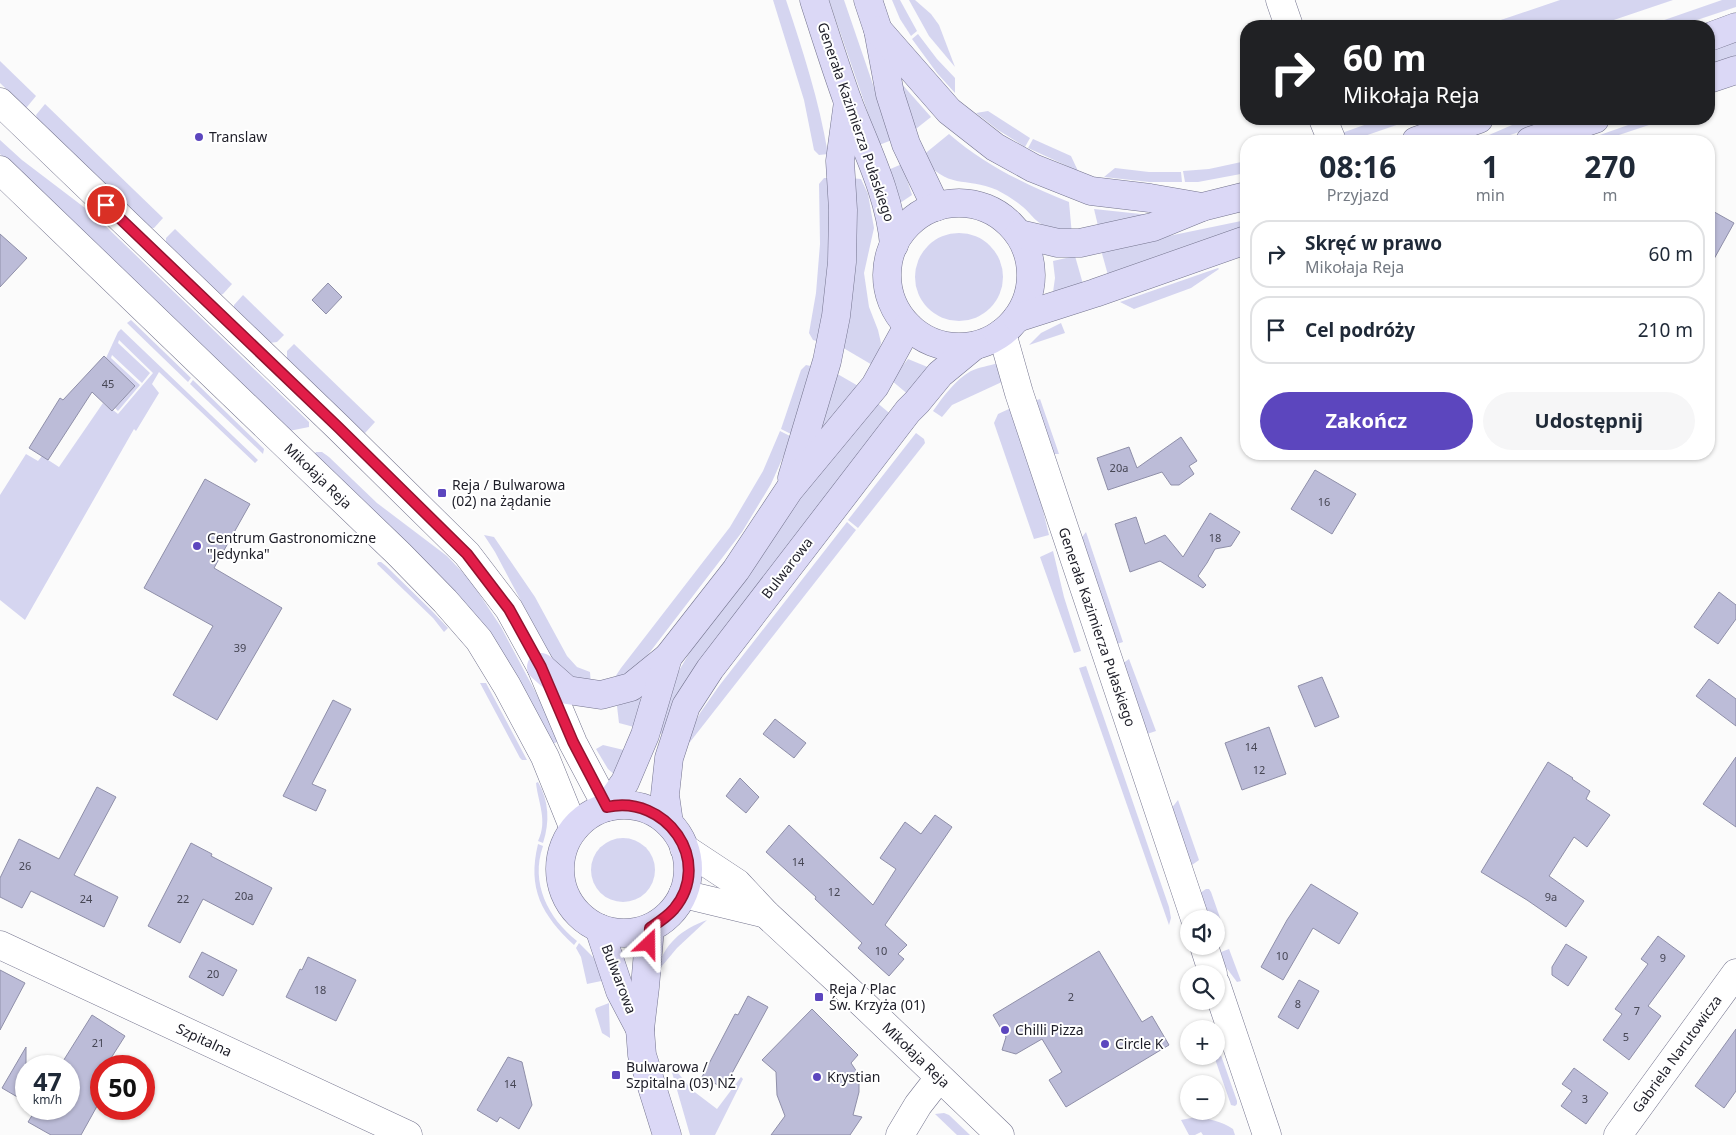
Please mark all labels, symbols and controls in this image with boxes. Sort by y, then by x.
street label: Generała Kazimierza Pułaskiego [813,20,900,224]
text: 60 m [1343,34,1426,81]
icon: right [1260,40,1325,105]
text: Mikołaja Reja [1343,79,1480,109]
place label: Translaw [209,127,267,146]
marker: Translaw [193,131,205,143]
text: 08:16 [1319,146,1396,187]
text: 1 [1482,146,1499,187]
text: 270 [1584,146,1636,187]
pin [85,184,127,226]
text: Przyjazd [1327,184,1389,206]
text: min [1476,184,1505,206]
text: m [1602,184,1617,206]
icon: arrive [92,191,120,219]
text: Skręć w prawo [1305,230,1442,256]
icon: right [1262,240,1290,268]
text: 60 m [1649,241,1693,267]
text: Mikołaja Reja [1305,256,1404,278]
icon: arrive [1262,316,1290,344]
text: Cel podróży [1305,317,1415,343]
text: 210 m [1638,317,1693,343]
house number: 45 [102,376,114,391]
button: Zakończ [1260,392,1473,450]
button: Udostępnij [1483,392,1695,450]
street label: Mikołaja Reja [280,439,356,513]
house number: 20a [1110,460,1128,475]
place label: Reja / Bulwarowa (02) na żądanie [452,475,565,510]
marker: Reja / Bulwarowa (02) na żądanie [436,487,448,499]
house number: 16 [1318,494,1330,509]
street label: Generała Kazimierza Pułaskiego [1054,525,1141,729]
place label: Centrum Gastronomiczne "Jedynka" [207,528,376,563]
house number: 18 [1209,530,1221,545]
street label: Bulwarowa [757,533,816,602]
marker: Centrum Gastronomiczne "Jedynka" [191,540,203,552]
house number: 39 [234,640,246,655]
house number: 14 [1245,739,1258,754]
house number: 12 [1253,762,1265,777]
house number: 14 [792,854,805,869]
house number: 26 [19,858,31,873]
house number: 12 [828,884,840,899]
house number: 20a [235,888,253,903]
house number: 9a [1545,889,1557,904]
house number: 24 [80,891,93,906]
house number: 22 [177,891,189,906]
map controls [1180,910,1225,1120]
button: sound [1180,910,1225,955]
position arrow [622,917,674,969]
street label: Bulwarowa [598,941,641,1016]
house number: 10 [875,943,887,958]
house number: 10 [1276,948,1288,963]
house number: 9 [1660,950,1666,965]
button: search [1180,965,1225,1010]
house number: 20 [207,966,219,981]
place label: Reja / Plac Św. Krzyża (01) [829,979,925,1014]
house number: 18 [314,982,326,997]
house number: 2 [1068,989,1074,1004]
marker: Reja / Plac Św. Krzyża (01) [813,991,825,1003]
street label: Gabriela Narutowicza [1627,991,1726,1116]
house number: 8 [1295,996,1301,1011]
house number: 7 [1634,1003,1640,1018]
street label: Szpitalna [173,1018,235,1061]
street label: Mikołaja Reja [878,1018,954,1092]
place label: Chilli Pizza [1015,1020,1084,1039]
button: + [1180,1020,1225,1065]
marker: Chilli Pizza [999,1024,1011,1036]
house number: 5 [1623,1029,1629,1044]
place label: Circle K [1115,1034,1164,1053]
house number: 21 [92,1035,104,1050]
marker: Circle K [1099,1038,1111,1050]
speed limit sign: 50 [90,1055,155,1120]
place label: Bulwarowa / Szpitalna (03) NŻ [626,1057,736,1092]
text: 47 [33,1064,62,1098]
place label: Krystian [827,1067,880,1086]
marker: Bulwarowa / Szpitalna (03) NŻ [610,1069,622,1081]
marker: Krystian [811,1071,823,1083]
button: − [1180,1075,1225,1120]
house number: 14 [504,1076,517,1091]
text: km/h [33,1091,62,1108]
house number: 3 [1582,1091,1588,1106]

